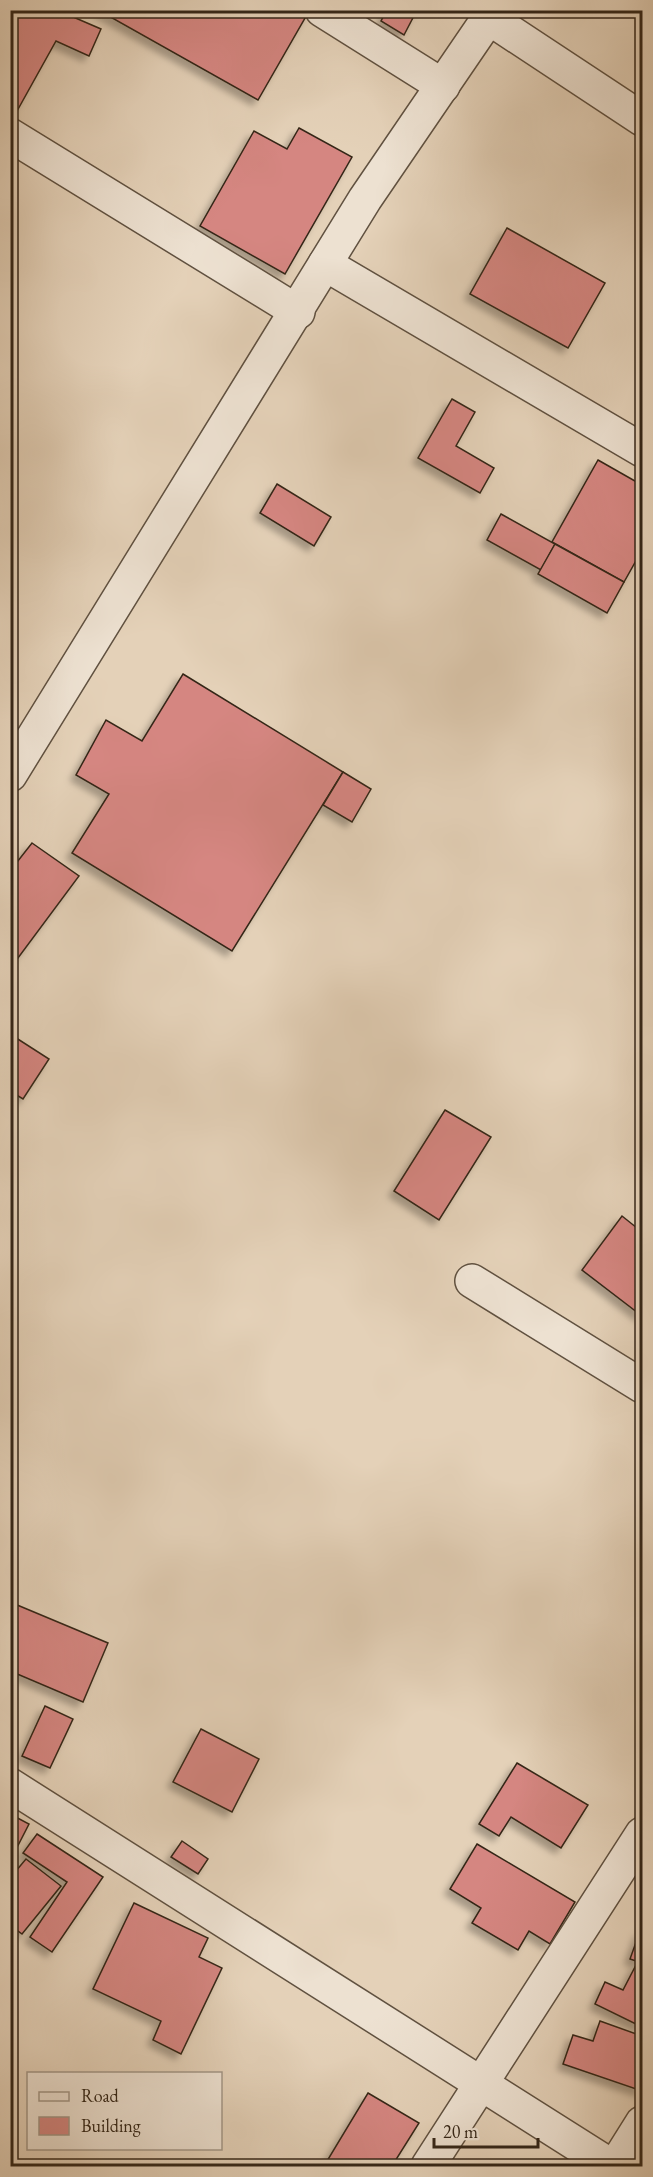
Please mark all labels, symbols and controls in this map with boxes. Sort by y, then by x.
legend [27,2072,222,2150]
text: Road [81,2084,120,2107]
scale bar [434,2111,538,2149]
text: Building [81,2114,141,2137]
text: 20 m [443,2120,478,2143]

